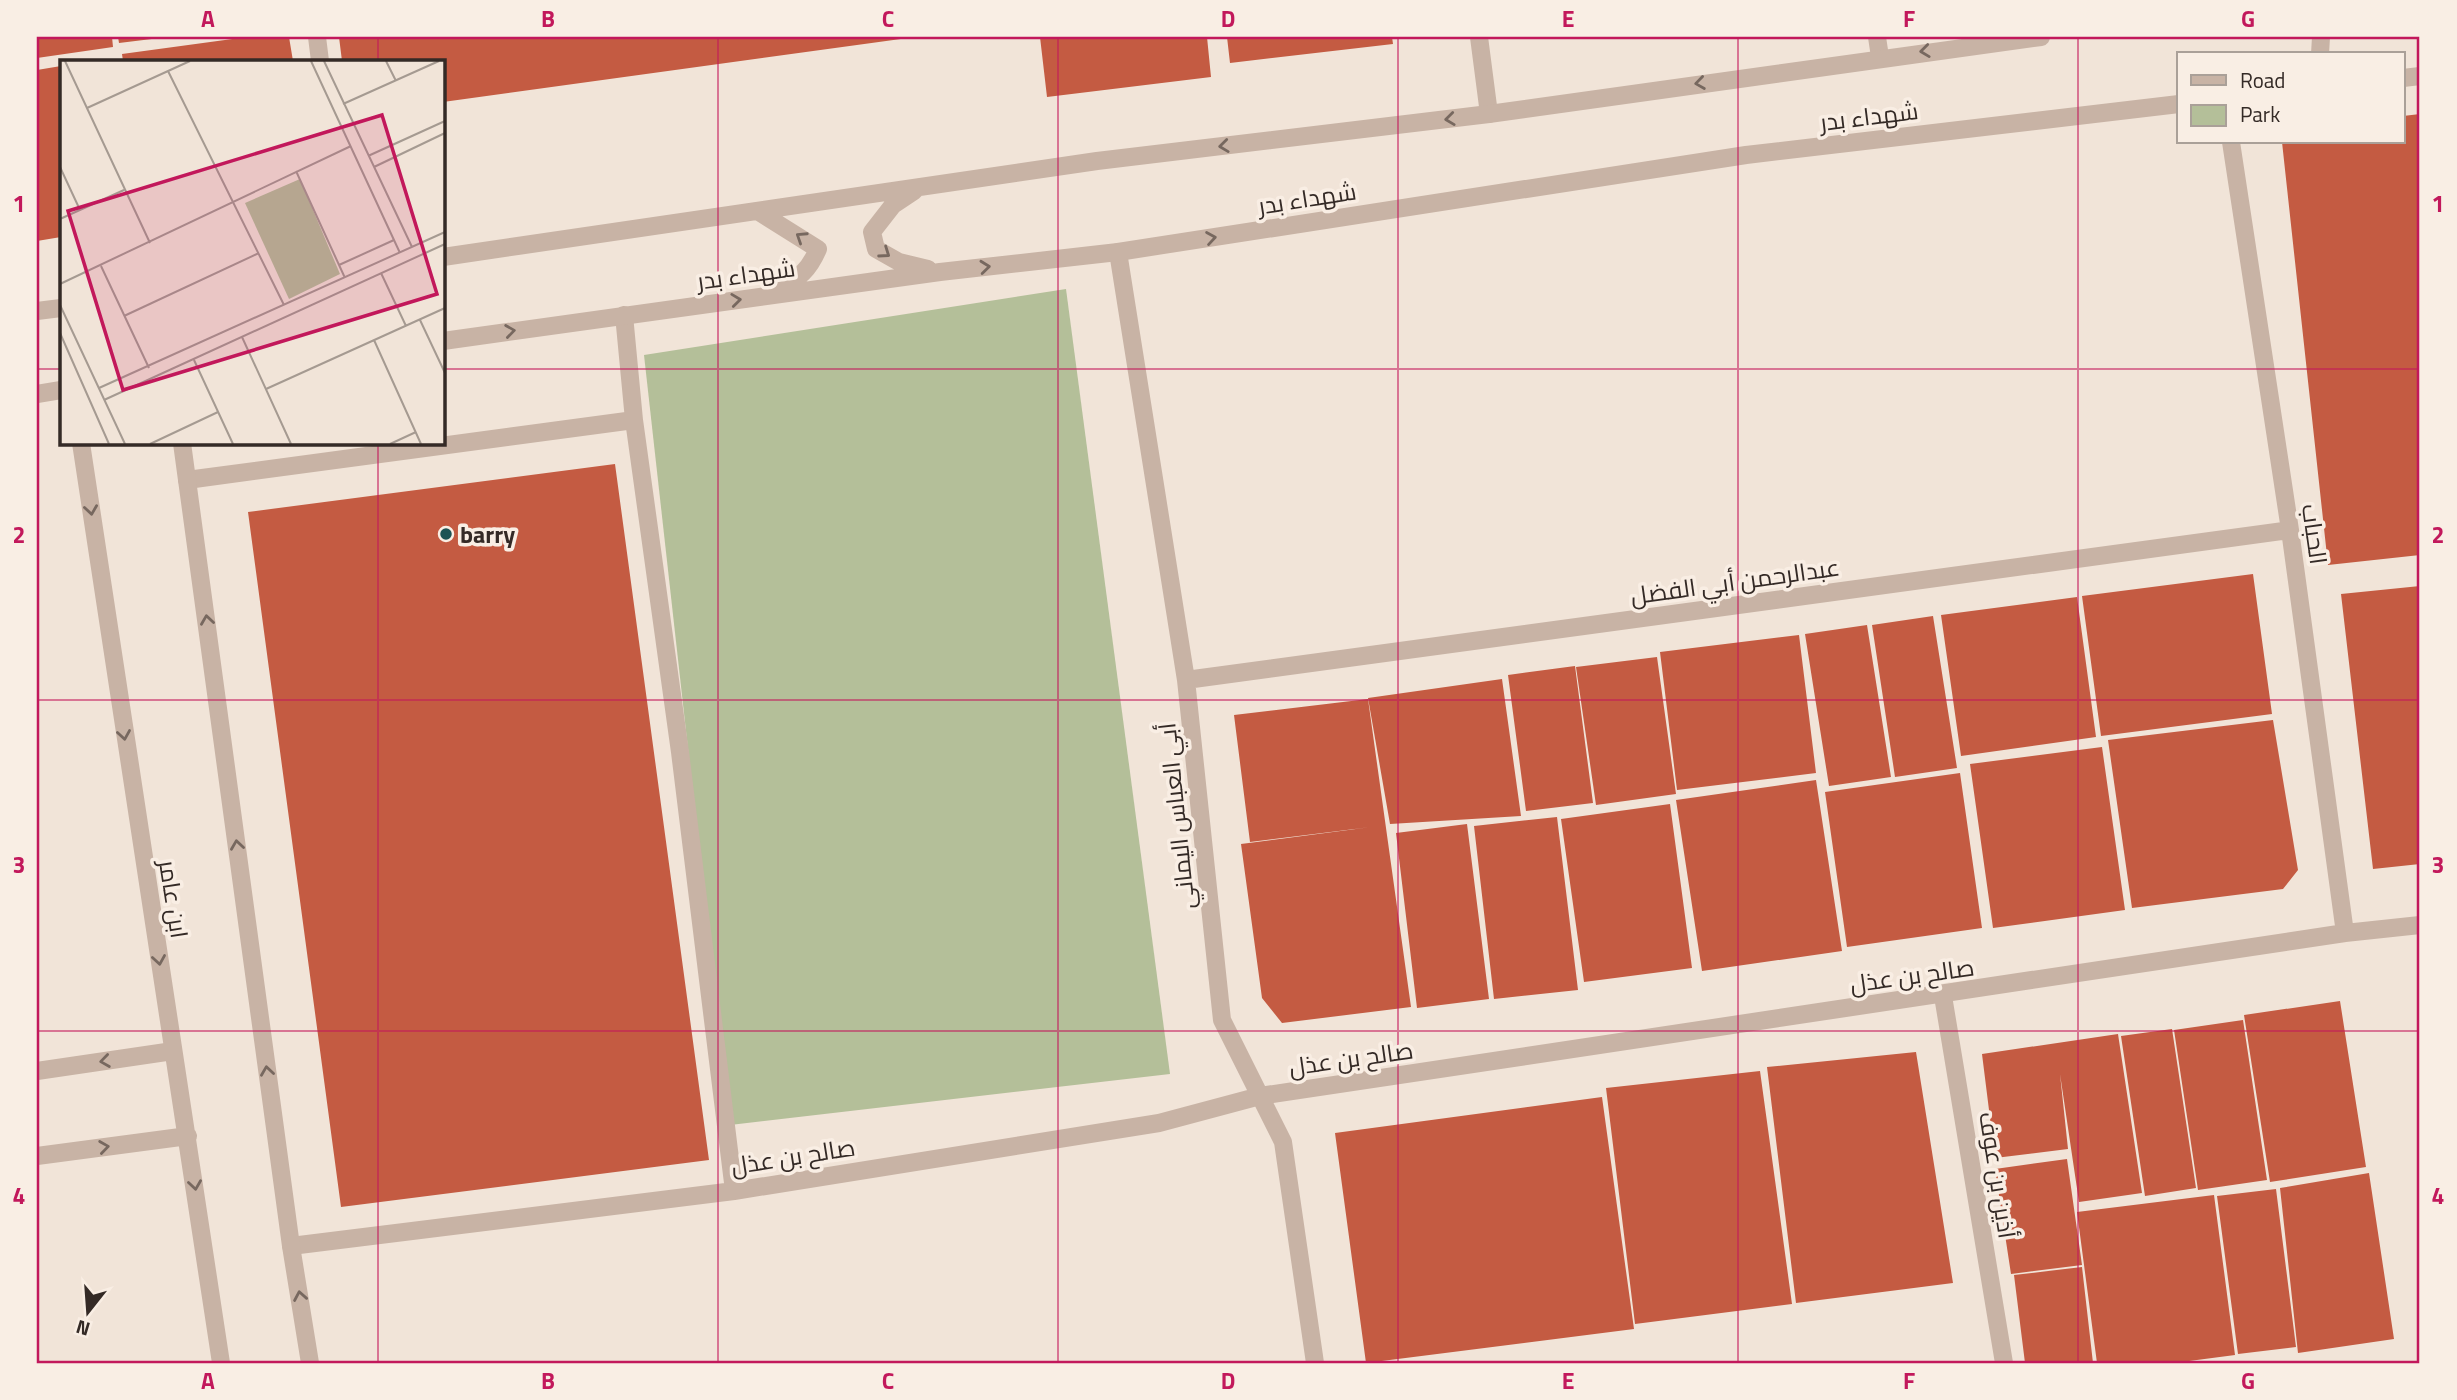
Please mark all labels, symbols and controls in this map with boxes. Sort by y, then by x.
text: A [201,1,215,36]
text: B [541,1,555,36]
text: C [882,1,894,36]
text: D [1221,1,1235,36]
text: E [1562,1,1574,36]
text: F [1903,1,1915,36]
text: G [2241,1,2255,36]
one-way arrow [1919,44,1931,59]
legend [2177,52,2404,144]
inset map [60,60,444,444]
text: Road [2240,64,2285,96]
one-way arrow [1694,76,1705,91]
street label: شهداء بدر [1816,92,1920,140]
text: Park [2240,98,2280,130]
one-way arrow [1444,111,1456,126]
one-way arrow [1218,138,1230,153]
street label: شهداء بدر [1253,172,1359,224]
text: 1 [13,186,25,221]
text: 1 [2432,186,2444,221]
one-way arrow [1205,231,1217,246]
one-way arrow [796,233,809,246]
one-way arrow [878,244,891,257]
street label: شهداء بدر [693,249,797,299]
one-way arrow [980,259,991,274]
one-way arrow [730,293,742,308]
one-way arrow [504,324,516,339]
street label: الحباب [2293,501,2337,567]
one-way arrow [83,504,98,516]
place label: barry [460,516,515,552]
text: 2 [13,517,25,552]
text: 2 [2432,517,2444,552]
marker: barry [438,526,454,542]
street label: عبدالرحمن أبي الفضل [1628,548,1842,615]
one-way arrow [199,614,214,626]
street label: أبي العباس اليماني [1148,721,1206,911]
one-way arrow [116,729,131,741]
one-way arrow [230,839,245,851]
text: 3 [13,847,25,882]
text: 3 [2432,847,2444,882]
street label: ابن عامر [150,855,198,941]
street label: صالح بن عذل [1847,948,1977,1002]
one-way arrow [151,954,166,966]
street label: صالح بن عذل [1286,1031,1416,1085]
one-way arrow [99,1053,111,1068]
one-way arrow [260,1065,275,1077]
street label: أذين بن عوف [1970,1109,2026,1241]
street label: صالح بن عذل [728,1128,858,1184]
one-way arrow [99,1140,110,1155]
text: 4 [13,1178,25,1213]
text: 4 [2432,1178,2444,1213]
one-way arrow [187,1179,202,1191]
north arrow [52,1278,122,1348]
one-way arrow [293,1290,308,1302]
text: N [72,1313,93,1345]
text: A [201,1363,215,1398]
text: B [541,1363,555,1398]
text: C [882,1363,894,1398]
text: D [1221,1363,1235,1398]
text: E [1562,1363,1574,1398]
text: F [1903,1363,1915,1398]
text: G [2241,1363,2255,1398]

